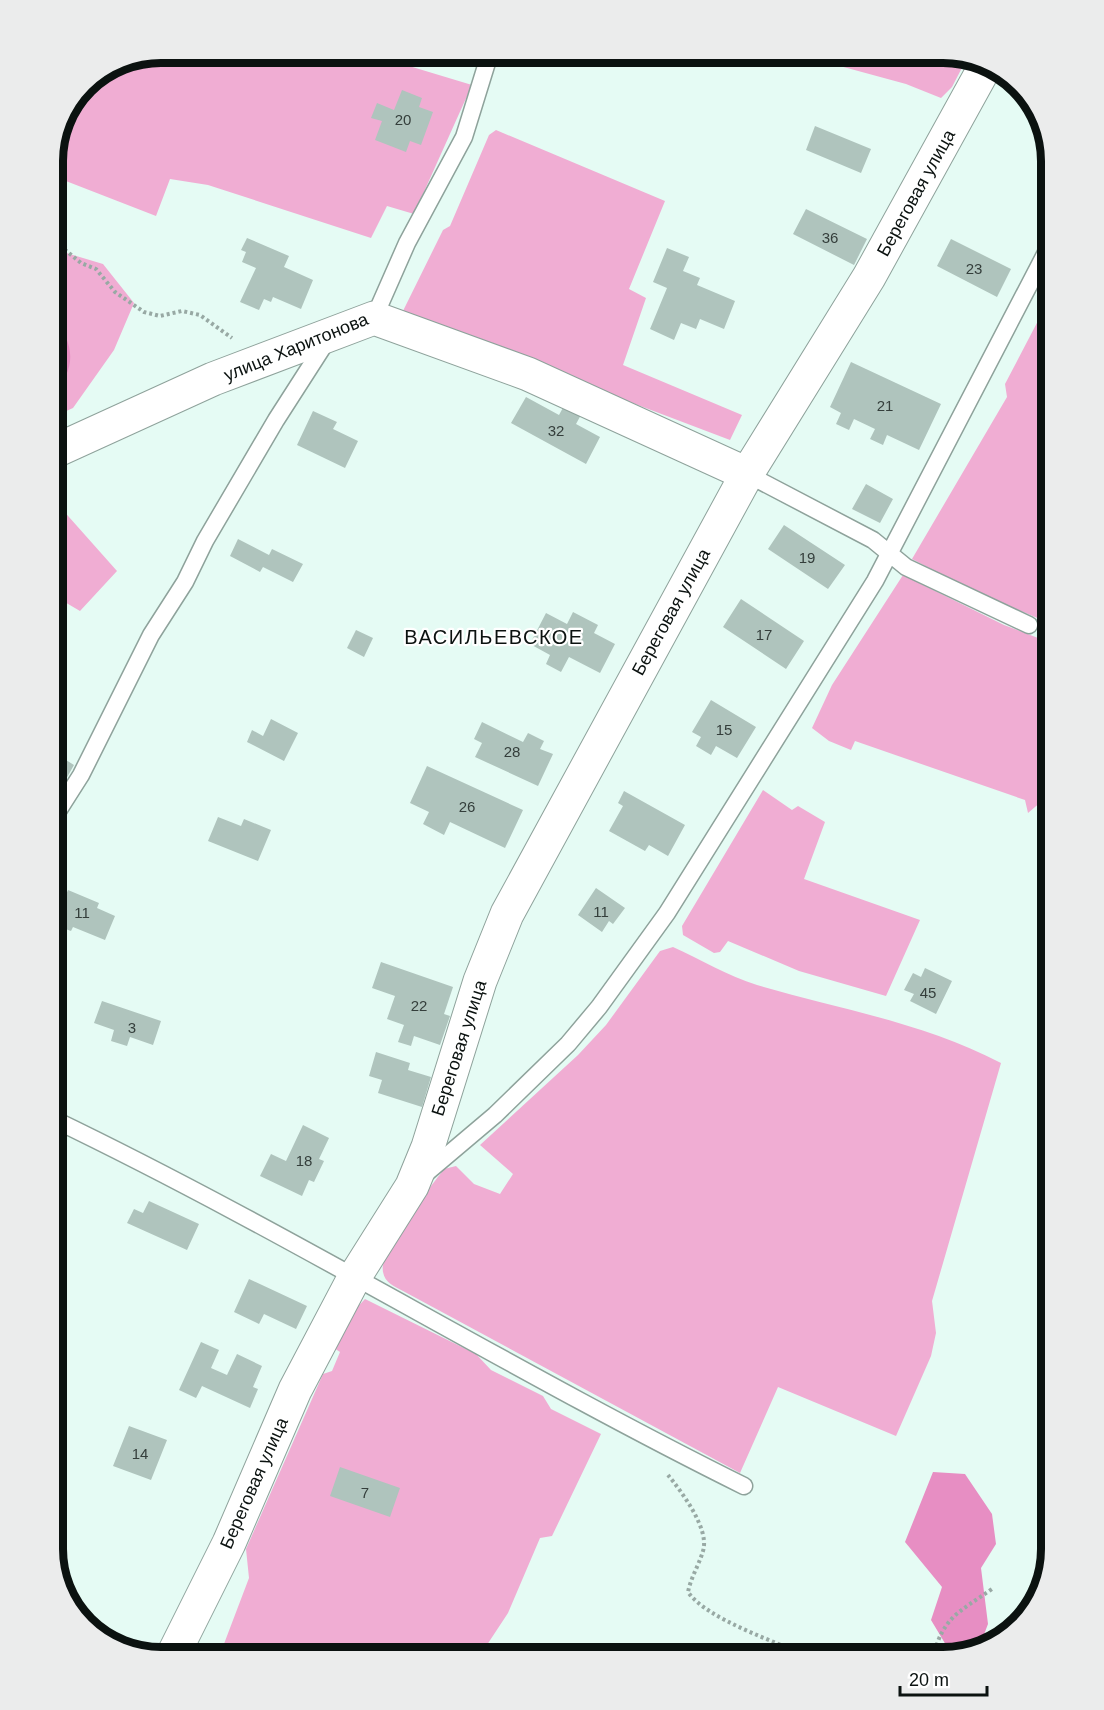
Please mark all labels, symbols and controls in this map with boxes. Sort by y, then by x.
house number: 20 [395,111,411,128]
street label: Береговая улица [873,125,960,260]
house number: 36 [822,229,838,246]
house number: 23 [966,260,982,277]
street label: улица Харитонова [221,309,372,385]
house number: 21 [877,397,893,414]
house number: 32 [548,422,564,439]
street label: Береговая улица [628,544,715,679]
house number: 19 [799,549,815,566]
district label: ВАСИЛЬЕВСКОЕ [404,626,584,648]
house number: 17 [756,626,772,643]
house number: 15 [716,721,732,738]
house number: 28 [504,743,520,760]
house number: 26 [459,798,475,815]
house number: 11 [593,903,609,920]
house number: 11 [74,904,90,921]
street label: Береговая улица [428,977,491,1118]
house number: 45 [920,984,936,1001]
house number: 22 [411,997,427,1014]
house number: 3 [128,1019,136,1036]
house number: 18 [296,1152,312,1169]
street label: Береговая улица [216,1413,292,1552]
house number: 14 [132,1445,148,1462]
house number: 7 [361,1484,369,1501]
scale bar [900,1659,987,1697]
text: 20 m [909,1670,949,1690]

